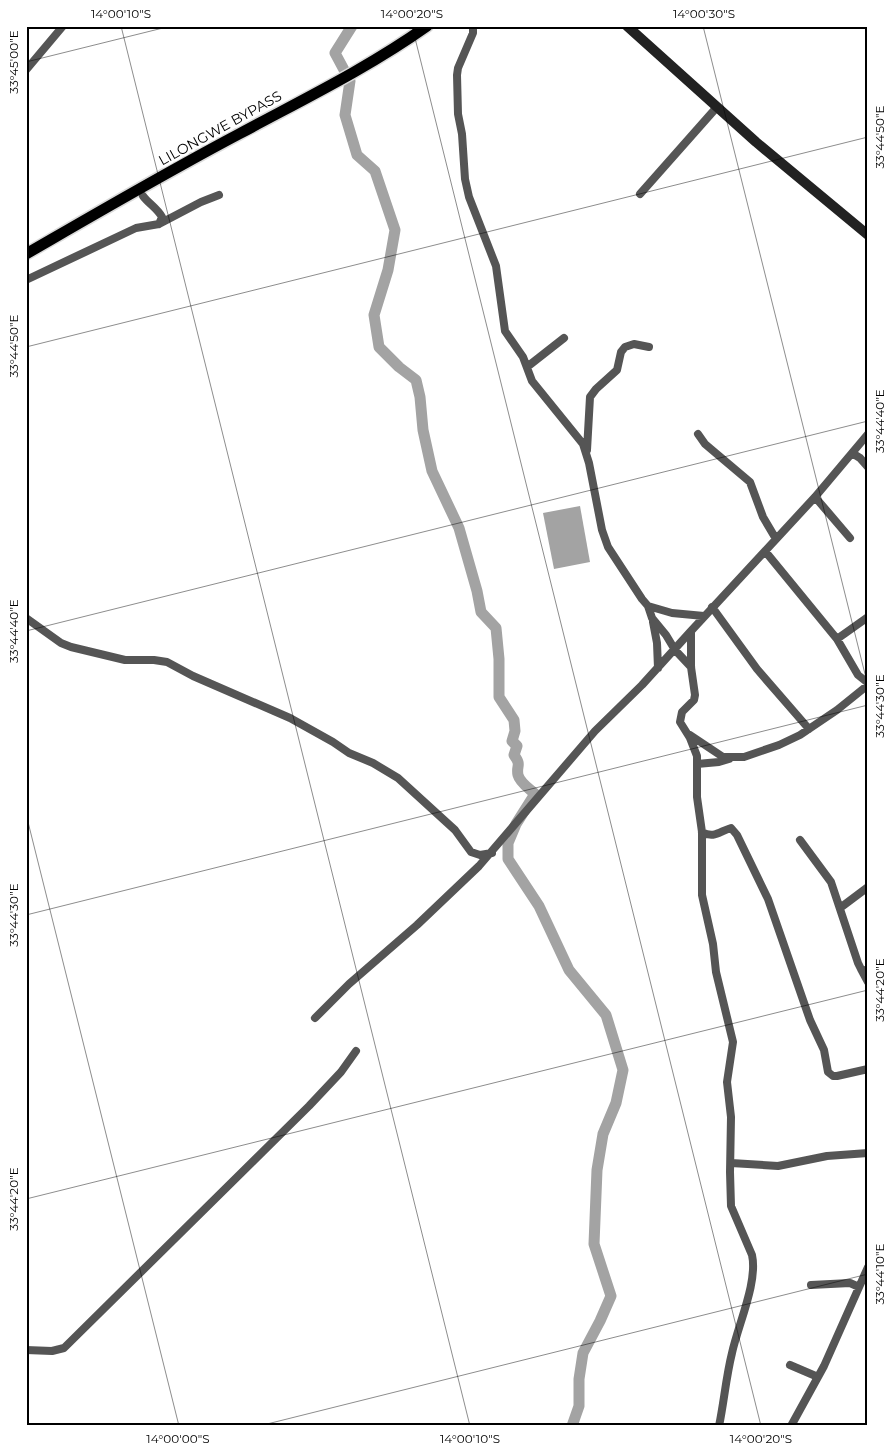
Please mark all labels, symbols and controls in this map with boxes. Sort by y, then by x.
text: 14°00'10"S [91,6,151,21]
text: 14°00'20"S [381,6,443,21]
text: 14°00'30"S [673,6,735,21]
text: 33°45'00"E [6,30,21,94]
street label: LILONGWE BYPASS [155,87,285,169]
text: 33°44'50"E [872,105,887,169]
text: 33°44'50"E [6,314,21,378]
text: 33°44'40"E [872,389,887,453]
text: 33°44'40"E [6,599,21,663]
text: 33°44'30"E [872,674,887,738]
text: 33°44'30"E [6,883,21,947]
text: 33°44'20"E [872,958,887,1022]
text: 33°44'20"E [6,1167,21,1231]
text: 33°44'10"E [872,1243,887,1305]
text: 14°00'00"S [146,1431,210,1446]
text: 14°00'10"S [440,1431,500,1446]
text: 14°00'20"S [730,1431,792,1446]

